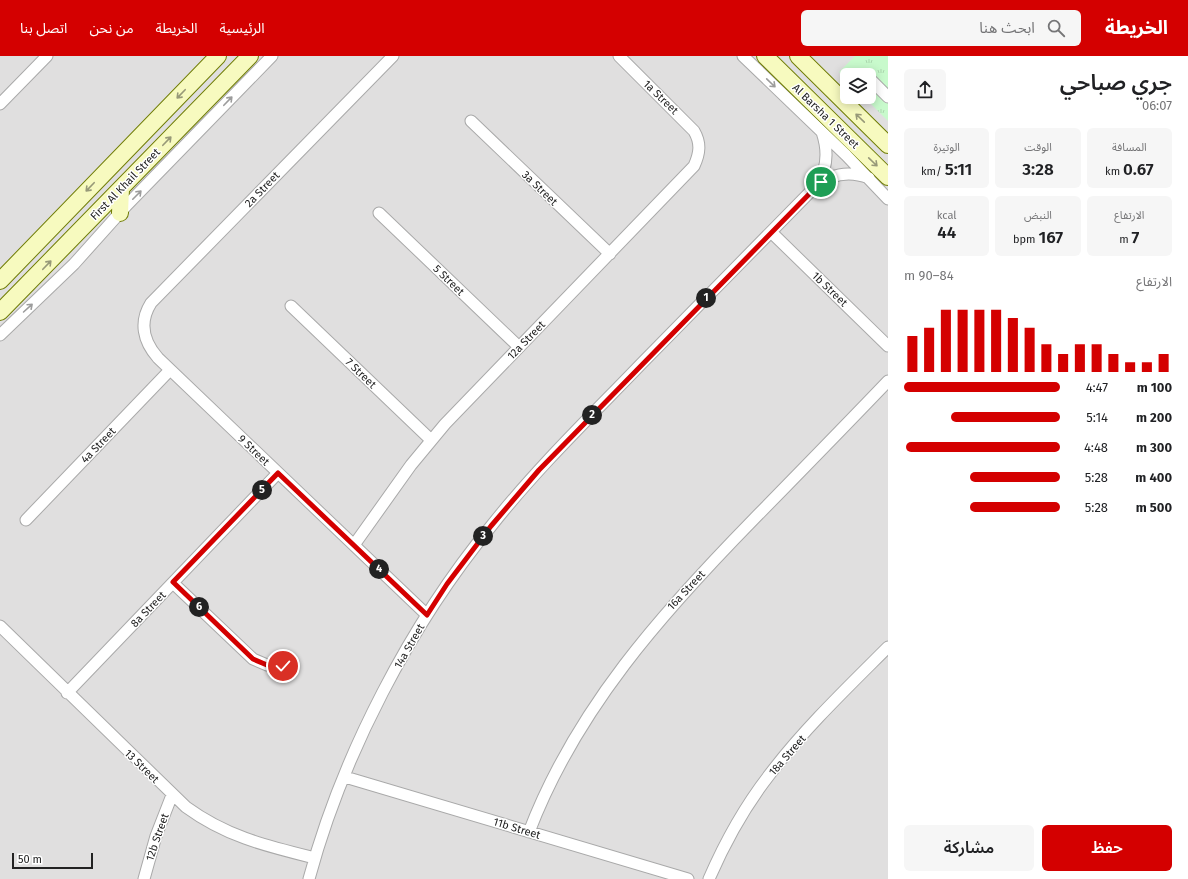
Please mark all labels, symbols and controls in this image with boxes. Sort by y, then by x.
search box [801,10,1081,46]
text: الخريطة [1105,16,1168,39]
icon: search [1045,17,1067,39]
text: ابحث هنا [979,19,1035,37]
text: اتصل بنا [20,20,67,37]
text: من نحن [89,20,134,37]
text: الخريطة [156,20,198,37]
text: الرئيسية [220,20,265,37]
map controls [840,68,876,104]
button: layers [840,68,876,104]
button: share [904,69,946,111]
text: جري صباحي [1060,69,1172,96]
street label: 1a Street [640,78,681,117]
one-way arrow [766,78,776,88]
street label: Al Barsha 1 Street [790,81,862,151]
one-way arrow [176,89,186,99]
one-way arrow [223,96,233,106]
text: 06:07 [1142,98,1172,113]
one-way arrow [855,113,865,123]
one-way arrow [162,136,172,146]
text: الوتيرة [933,141,960,154]
text: الوقت [1024,141,1052,154]
text: المسافة [1112,141,1147,154]
street label: First Al Khail Street [88,146,163,223]
one-way arrow [868,157,878,166]
text: 5:11 [945,159,972,180]
text: 3:28 [1022,159,1054,180]
text: 0.67 [1123,159,1154,180]
pin [804,165,838,199]
text: /km [921,165,945,178]
text: km [1105,165,1123,178]
street label: 3a Street [519,168,560,208]
street label: 2a Street [242,169,282,210]
icon: arrive [810,171,832,193]
one-way arrow [85,182,95,192]
one-way arrow [132,190,142,200]
text: kcal [937,209,957,222]
text: النبض [1024,209,1052,222]
text: الارتفاع [1114,209,1144,222]
text: 44 [937,222,956,243]
text: 167 [1038,227,1063,248]
text: 7 [1132,227,1139,248]
text: bpm [1013,233,1038,246]
text: m [1119,233,1132,246]
one-way arrow [42,260,51,270]
street label: 5 Street [430,262,467,298]
text: 84–90 m [904,268,954,283]
street label: 1b Street [809,269,850,309]
text: الارتفاع [1136,274,1172,289]
pin: 1 [696,288,716,308]
text: 1 [703,291,709,304]
one-way arrow [22,304,32,313]
street label: 12a Street [505,318,548,362]
street label: 7 Street [343,356,379,391]
text: 4:47 [1086,380,1108,395]
text: 100 m [1137,380,1172,395]
pin: 2 [582,405,602,425]
text: 2 [589,408,595,421]
text: 5:14 [1086,410,1108,425]
text: 200 m [1136,410,1172,425]
street label: 4a Street [78,425,119,466]
street label: 9 Street [235,432,272,468]
text: 4:48 [1084,440,1108,455]
text: 300 m [1136,440,1172,455]
text: 5:28 [1085,470,1108,485]
text: 400 m [1135,470,1172,485]
pin: 5 [252,480,272,500]
text: 5 [259,483,265,496]
text: 5:28 [1085,500,1108,515]
text: 500 m [1136,500,1172,515]
pin: 3 [473,526,493,546]
text: 3 [480,529,486,542]
pin: 4 [369,559,389,579]
text: 4 [376,562,382,575]
street label: 16a Street [665,568,708,613]
street label: 8a Street [128,589,169,630]
pin: 6 [189,597,209,617]
text: 6 [196,600,202,613]
street label: 14a Street [391,622,427,671]
pin [266,649,300,683]
icon: check [272,655,294,677]
street label: 18a Street [766,732,809,778]
street label: 13 Street [122,747,162,786]
street label: 12b Street [143,812,172,863]
street label: 11b Street [492,815,542,842]
button: مشاركة [904,825,1034,871]
button: حفظ [1042,825,1172,871]
scale bar [12,851,93,870]
text: 50 m [18,853,42,866]

